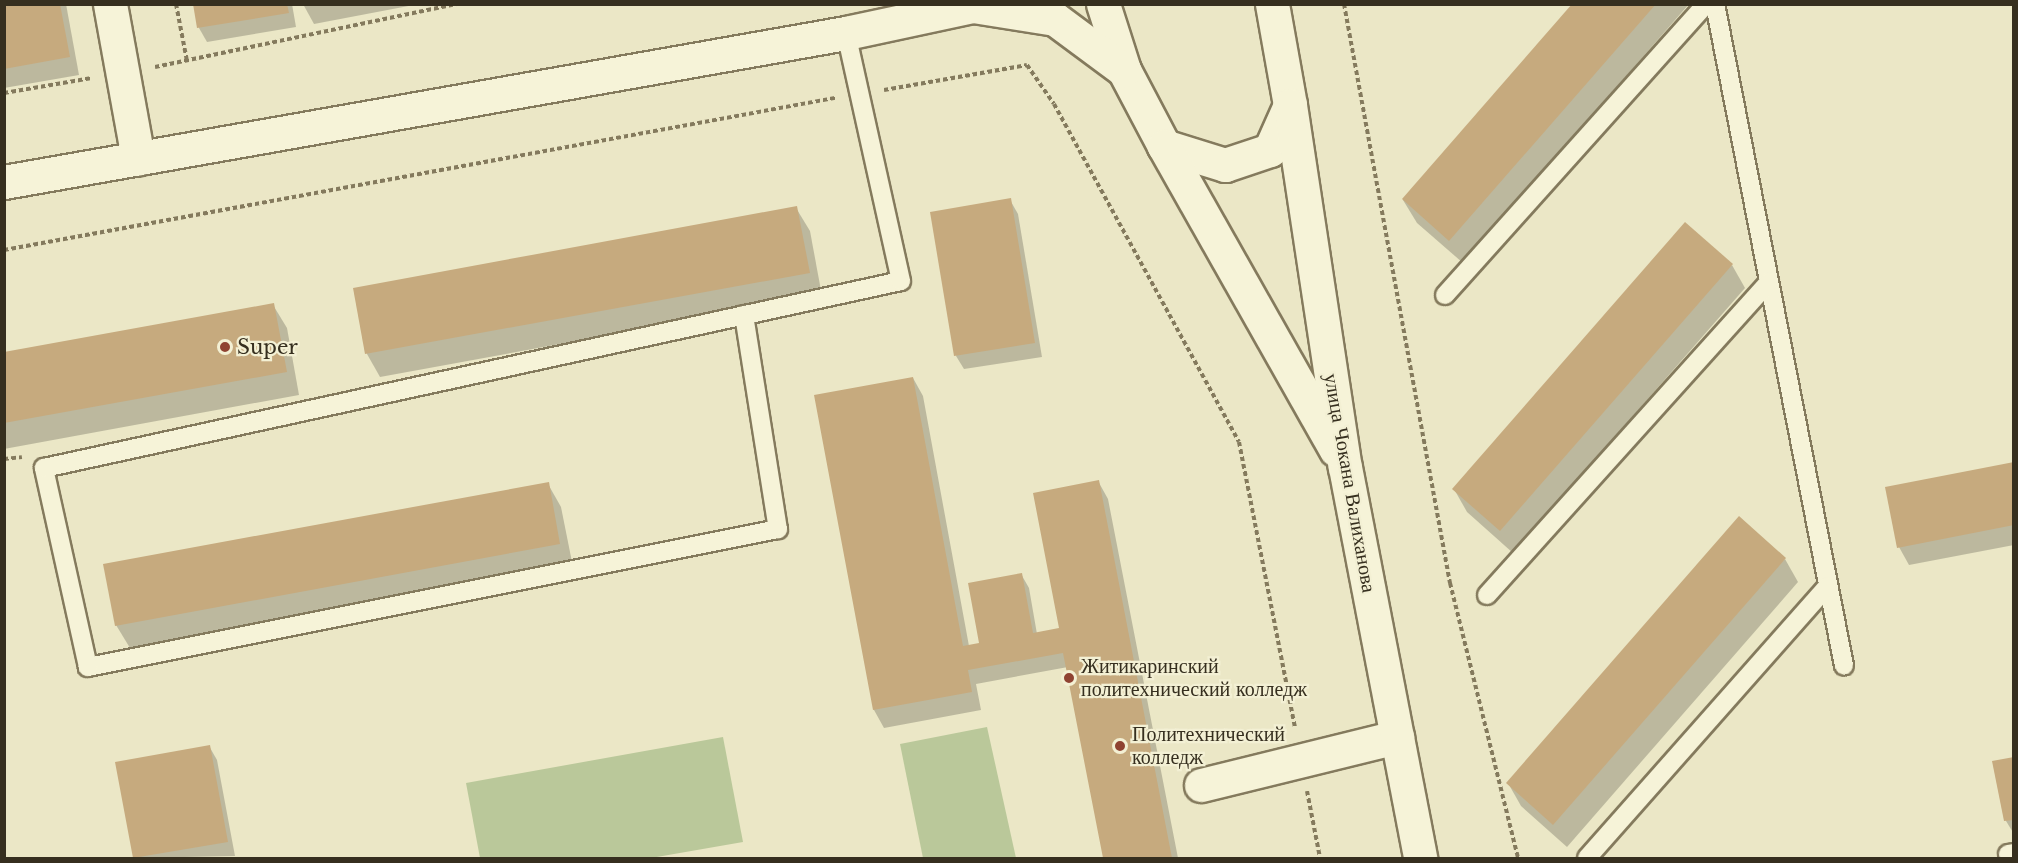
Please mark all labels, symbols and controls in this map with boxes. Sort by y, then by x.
place label: Super [237,335,298,359]
marker: Super [218,340,232,354]
street label: улица Чокана Валиханова [1319,372,1381,594]
place label: Житикаринский политехнический колледж [1081,654,1307,701]
marker: Житикаринский политехнический колледж [1062,671,1076,685]
place label: Политехнический колледж [1132,722,1285,769]
marker: Политехнический колледж [1113,739,1127,753]

